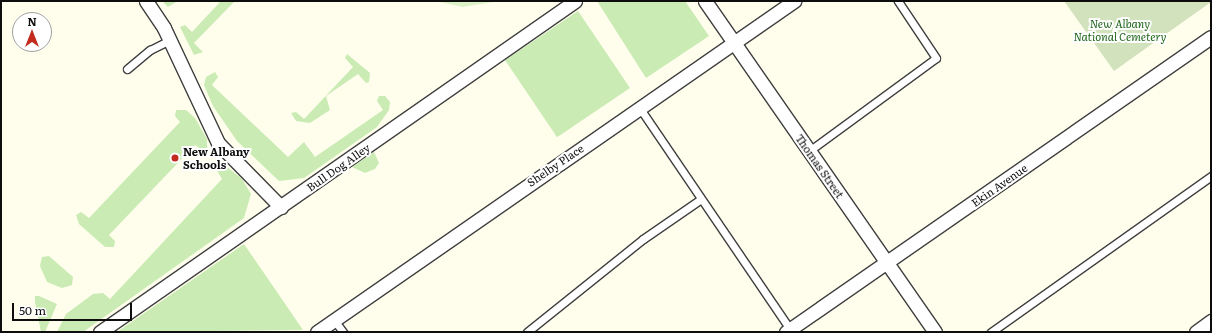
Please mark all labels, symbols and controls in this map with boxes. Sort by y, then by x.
north arrow [12,12,52,52]
text: N [27,13,37,29]
park label: New Albany National Cemetery [1074,17,1166,43]
street label: Thomas Street [793,132,847,200]
street label: Bull Dog Alley [304,140,372,194]
street label: Shelby Place [524,141,586,189]
place label: New Albany Schools [183,145,249,171]
marker: New Albany Schools [170,153,180,163]
street label: Ekin Avenue [968,161,1030,209]
scale bar [14,295,134,321]
text: 50 m [19,301,46,319]

